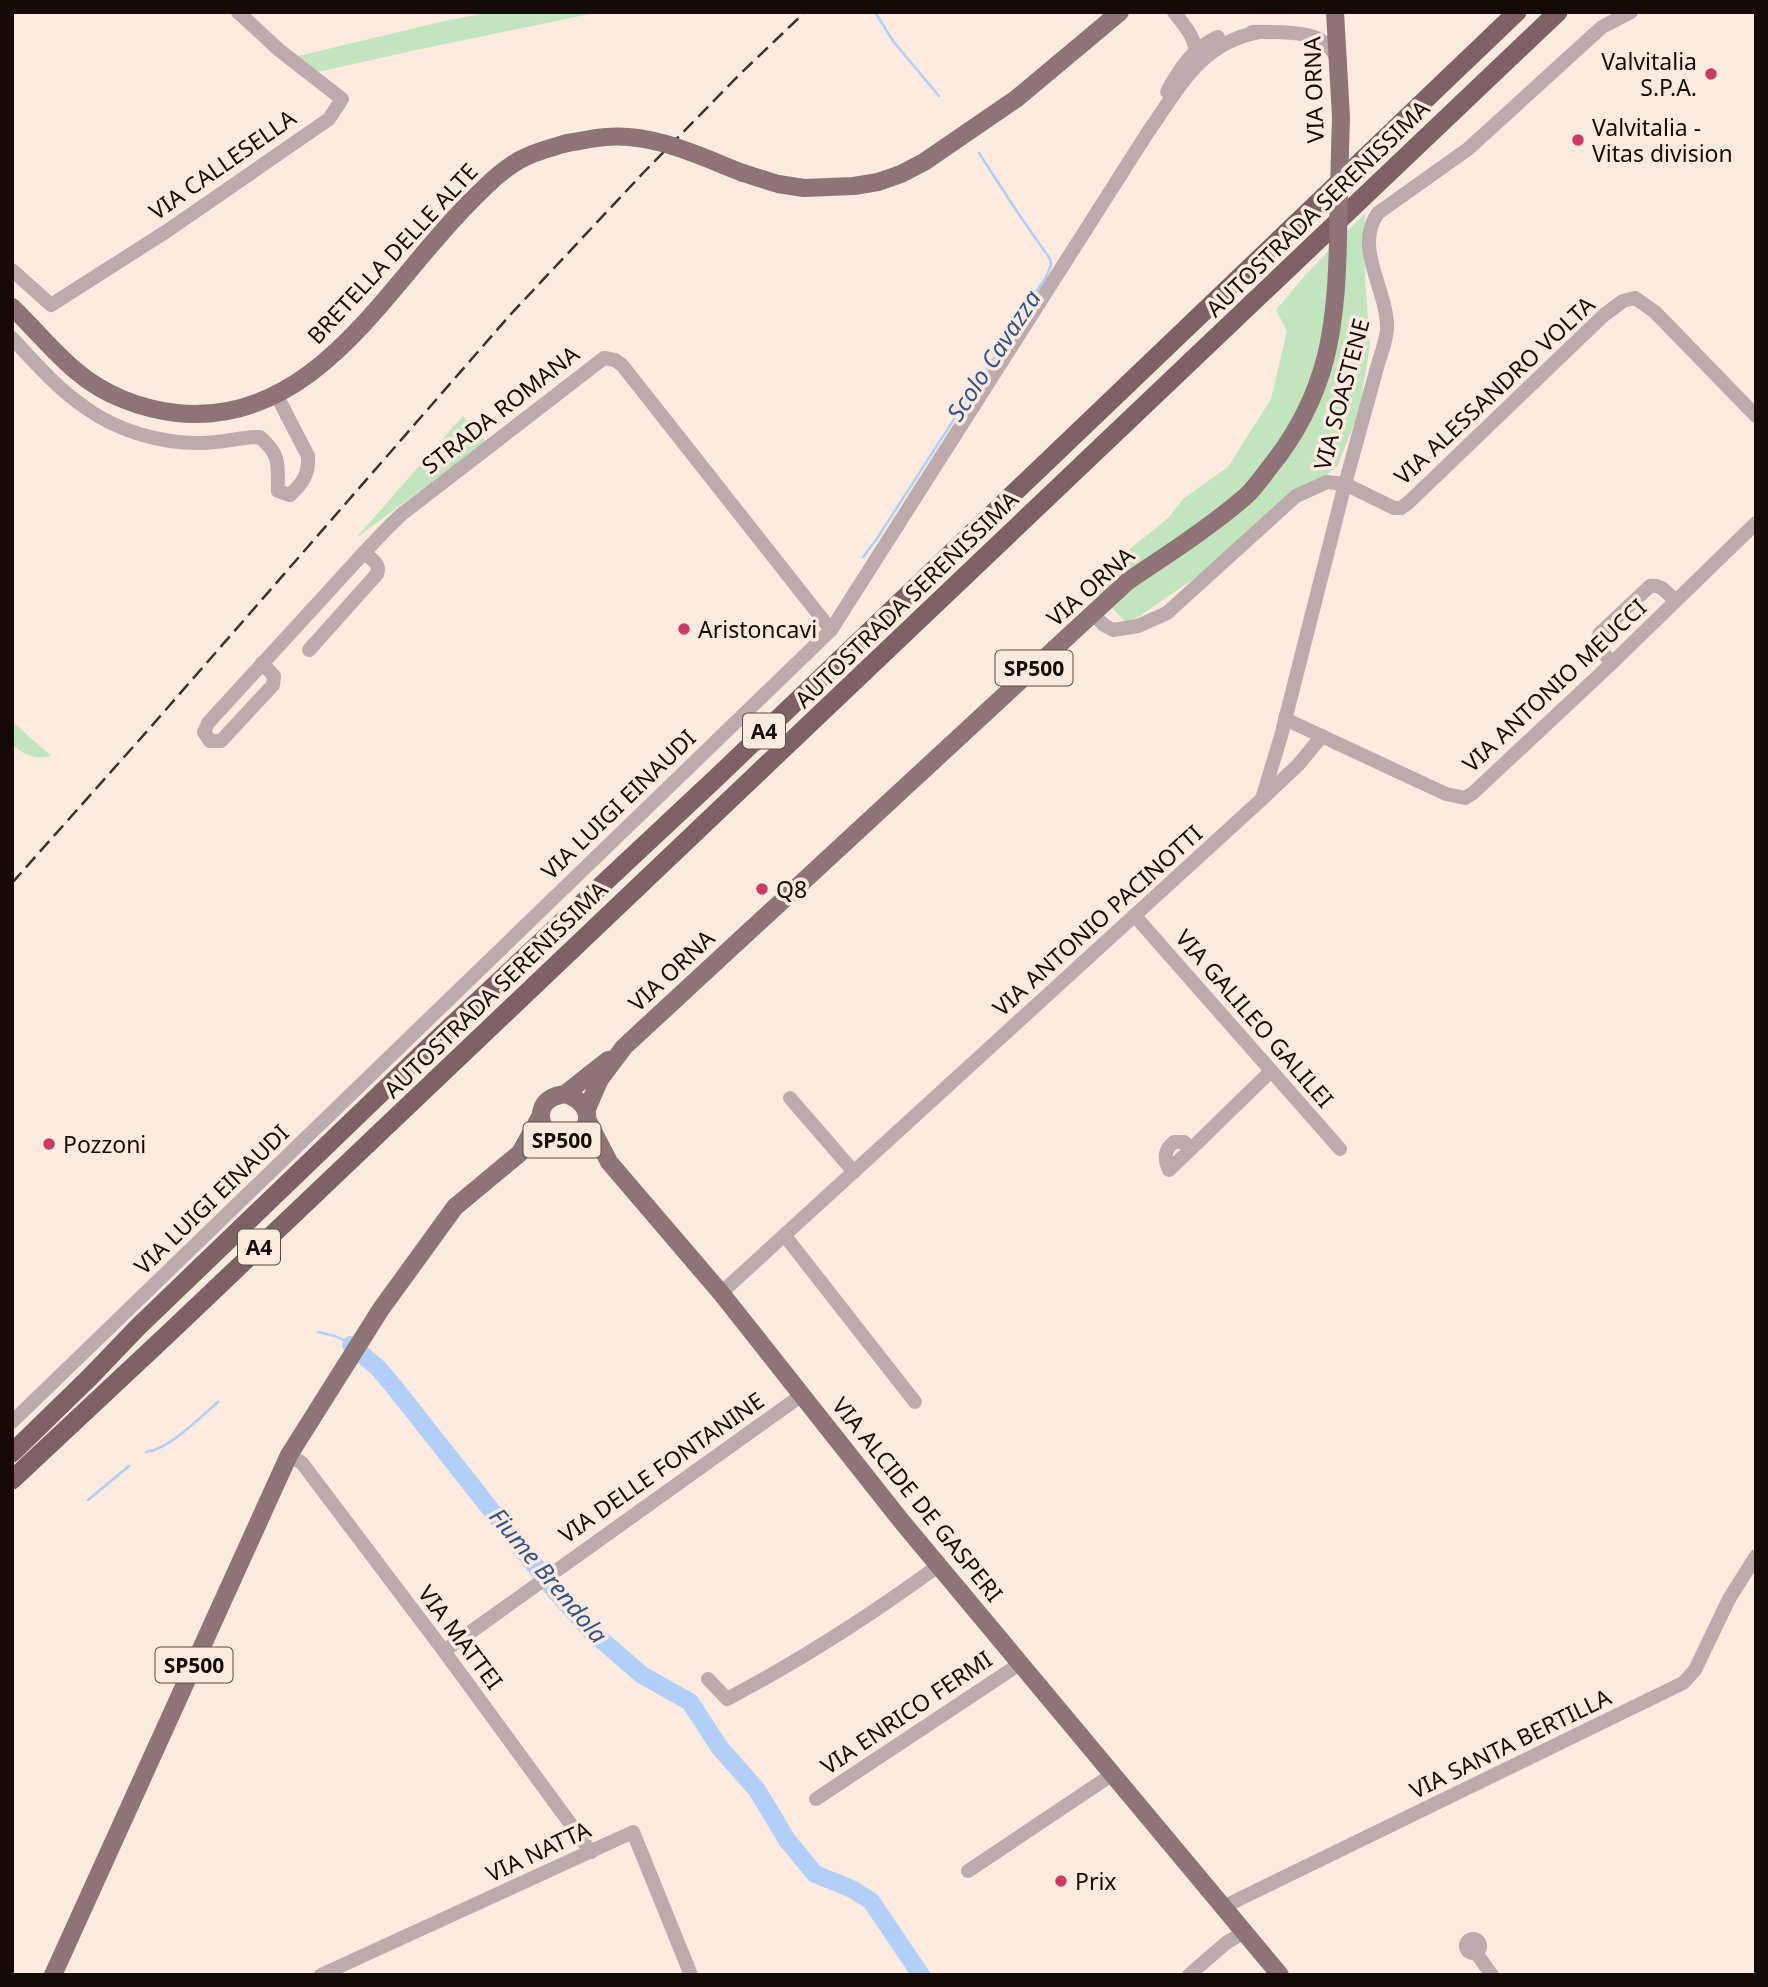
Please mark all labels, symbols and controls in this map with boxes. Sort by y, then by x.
street label: VIA ORNA [1295,36,1331,144]
place label: Valvitalia S.P.A. [1601,45,1697,103]
marker: Valvitalia S.P.A. [1703,66,1719,82]
street label: AUTOSTRADA SERENISSIMA [1198,92,1436,324]
street label: VIA CALLESELLA [142,101,302,227]
place label: Valvitalia - Vitas division [1592,111,1733,169]
marker: Valvitalia - Vitas division [1570,132,1586,148]
street label: BRETELLA DELLE ALTE [300,156,484,350]
water label: Scolo Cavazza [938,283,1048,427]
street label: VIA ALESSANDRO VOLTA [1387,288,1601,491]
street label: VIA SOASTENE [1305,315,1377,473]
street label: STRADA ROMANA [415,337,586,481]
street label: AUTOSTRADA SERENISSIMA [787,483,1025,715]
street label: VIA ORNA [1039,539,1141,633]
street label: VIA ANTONIO MEUCCI [1455,591,1653,779]
place label: Aristoncavi [698,613,817,645]
marker: Aristoncavi [676,621,692,637]
road number: SP500 [996,650,1072,686]
road number: A4 [743,714,785,748]
street label: VIA LUIGI EINAUDI [534,722,702,886]
street label: VIA ANTONIO PACINOTTI [985,817,1209,1023]
street label: AUTOSTRADA SERENISSIMA [376,873,614,1105]
place label: Q8 [776,873,807,905]
marker: Q8 [754,881,770,897]
street label: VIA ORNA [621,922,721,1018]
street label: VIA GALILEO GALILEI [1169,922,1341,1114]
street label: VIA LUIGI EINAUDI [127,1117,295,1281]
road number: SP500 [524,1122,600,1158]
place label: Pozzoni [63,1128,146,1160]
marker: Pozzoni [41,1136,57,1152]
road number: A4 [238,1230,280,1264]
street label: VIA DELLE FONTANINE [552,1384,770,1550]
street label: VIA ALCIDE DE GASPERI [825,1390,1011,1608]
water label: Fiume Brendola [483,1500,616,1650]
street label: VIA MATTEI [411,1578,511,1696]
street label: VIA ENRICO FERMI [814,1643,998,1781]
road number: SP500 [156,1648,232,1682]
street label: VIA SANTA BERTILLA [1404,1680,1616,1806]
street label: VIA NATTA [480,1813,596,1889]
place label: Prix [1075,1865,1117,1897]
marker: Prix [1053,1873,1069,1889]

